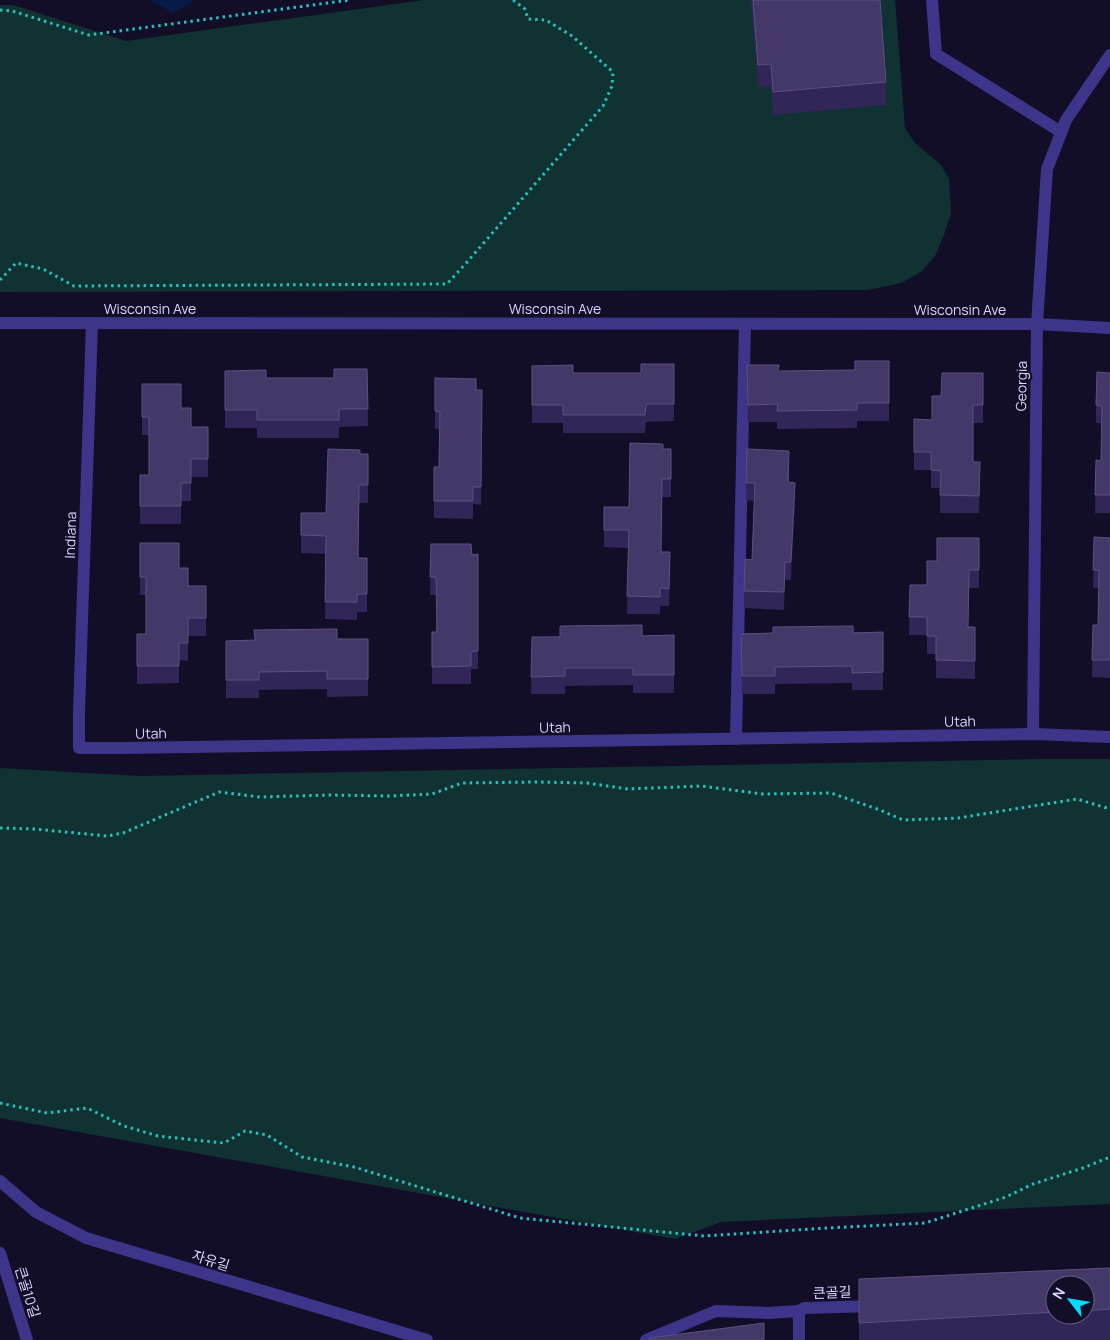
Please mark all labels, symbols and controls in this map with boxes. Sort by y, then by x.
street label: Wisconsin Ave [104,299,196,318]
street label: Wisconsin Ave [509,299,601,318]
street label: Wisconsin Ave [914,300,1006,319]
street label: Georgia [1011,361,1031,411]
street label: Indiana [60,511,80,559]
street label: Utah [944,711,976,731]
street label: Utah [539,717,571,737]
street label: Utah [135,723,167,743]
street label: 자유길 [190,1245,232,1275]
street label: 큰골10길 [11,1264,45,1320]
north arrow [1045,1275,1095,1325]
street label: 큰골길 [812,1282,852,1302]
text: N [1048,1284,1069,1302]

